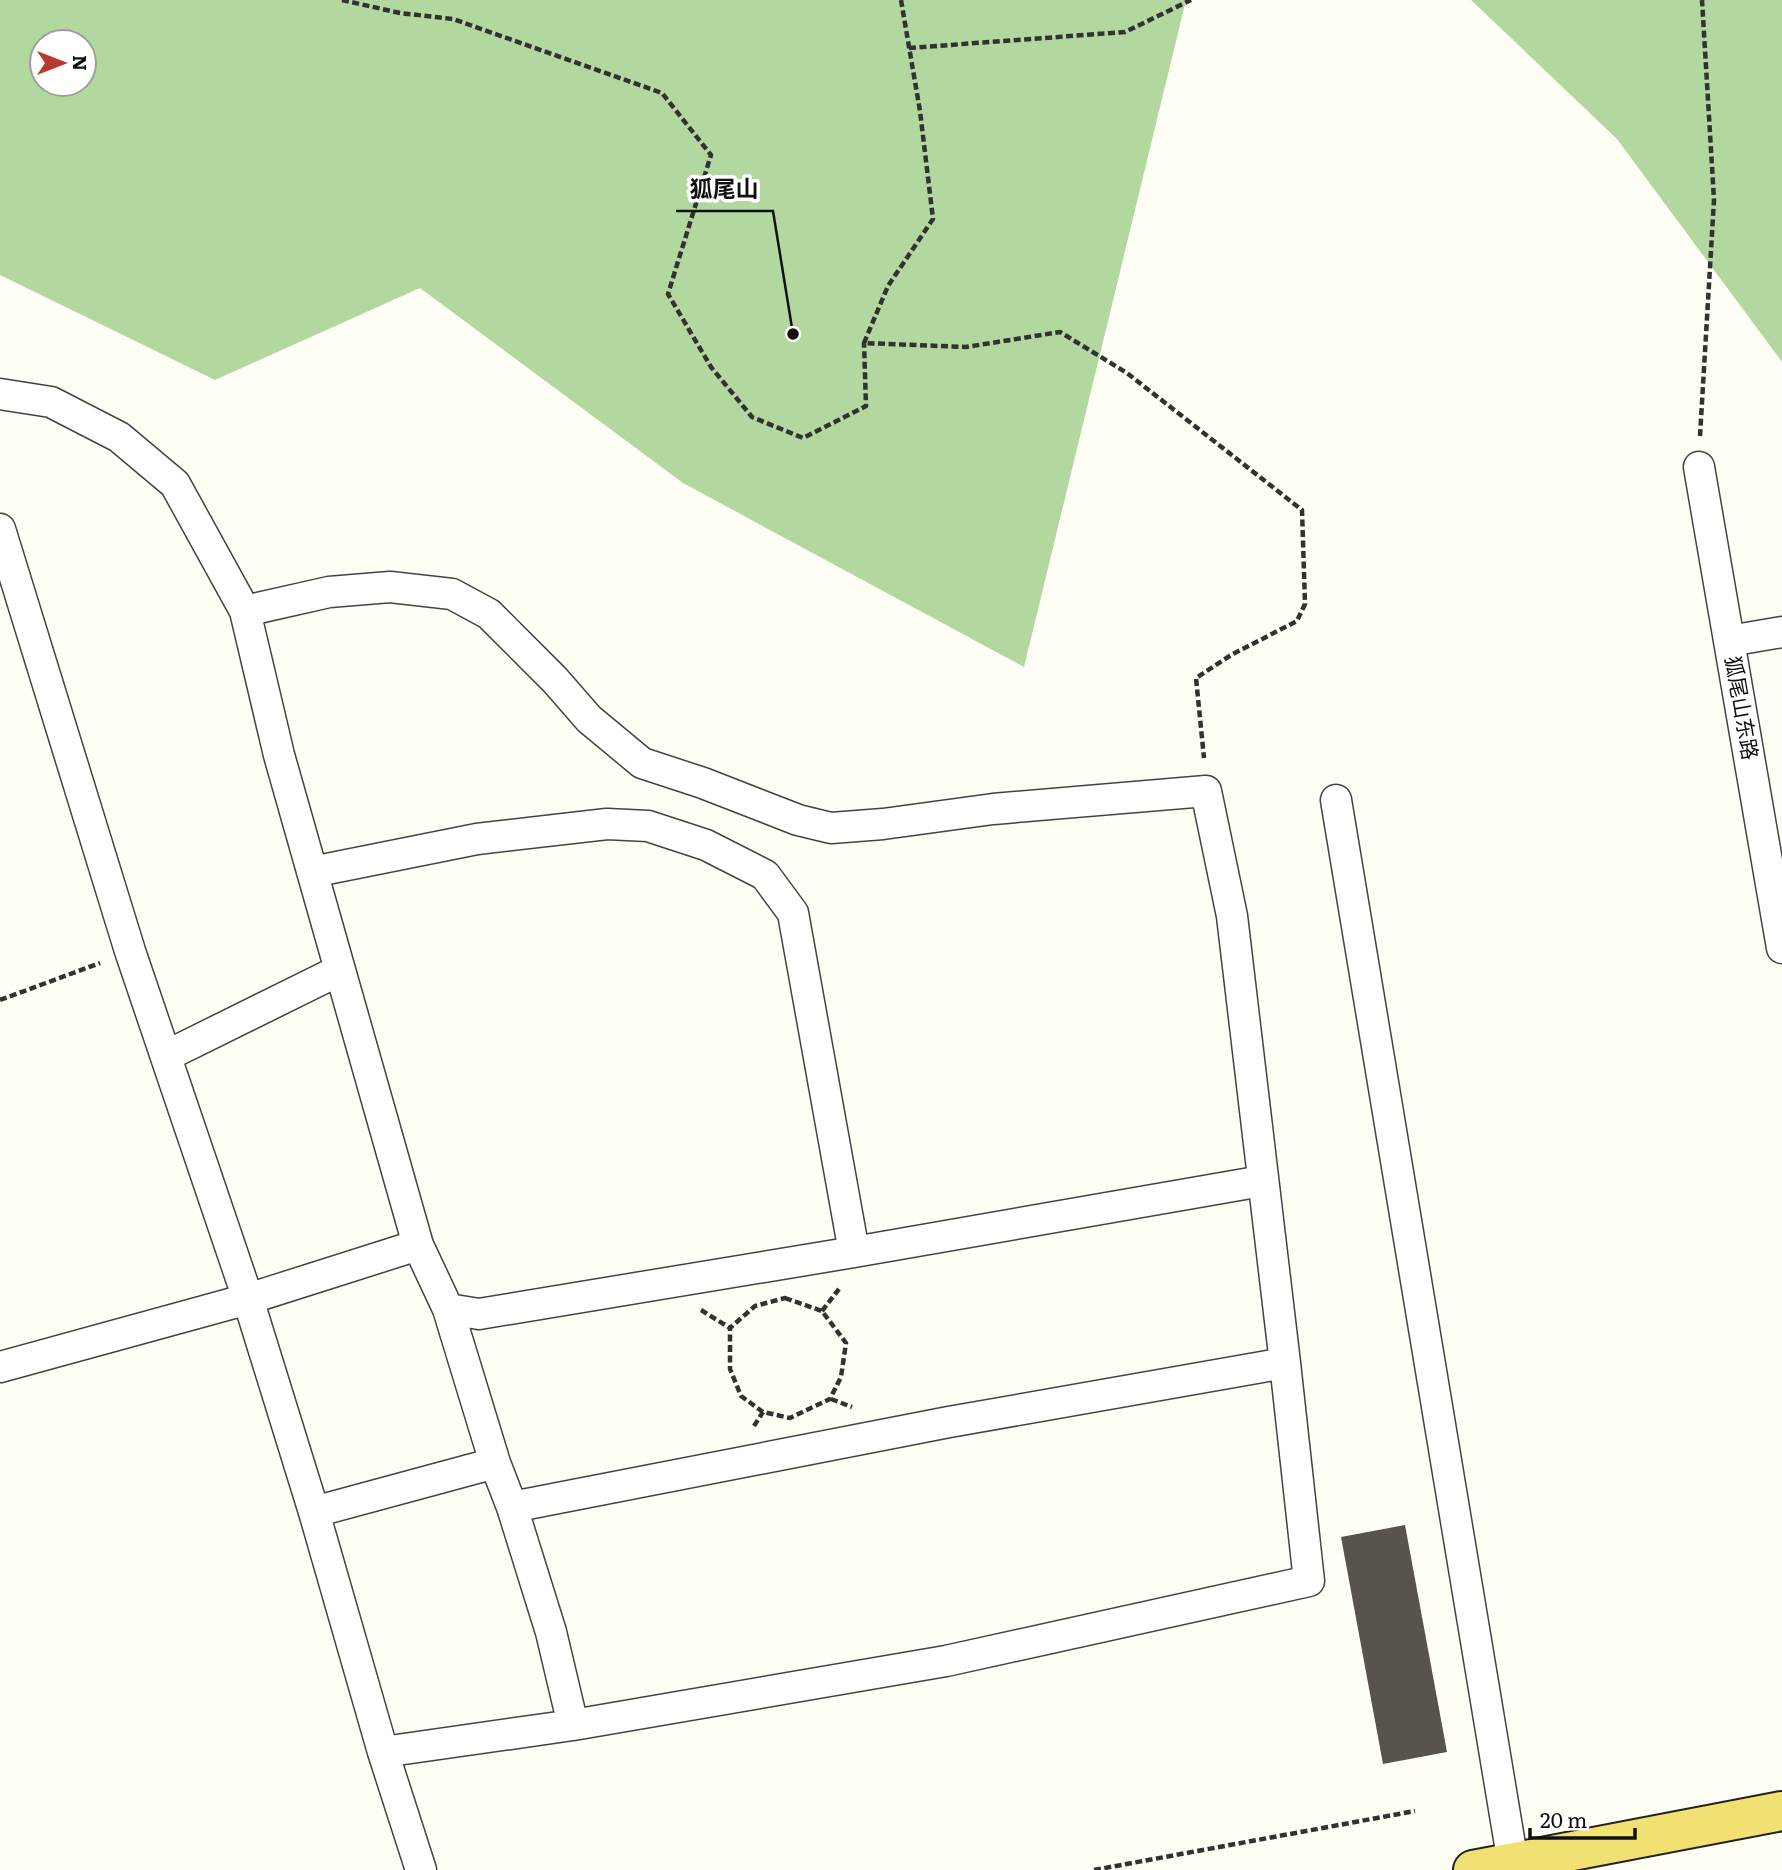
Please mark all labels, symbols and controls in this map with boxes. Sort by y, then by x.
north arrow [28,28,98,98]
text: N [67,55,95,71]
callout: 狐尾山 [676,167,773,211]
text: 狐尾山 [690,170,759,204]
street label: 狐尾山东路 [1719,653,1768,762]
scale bar [1530,1797,1635,1841]
text: 20 m [1540,1803,1587,1834]

